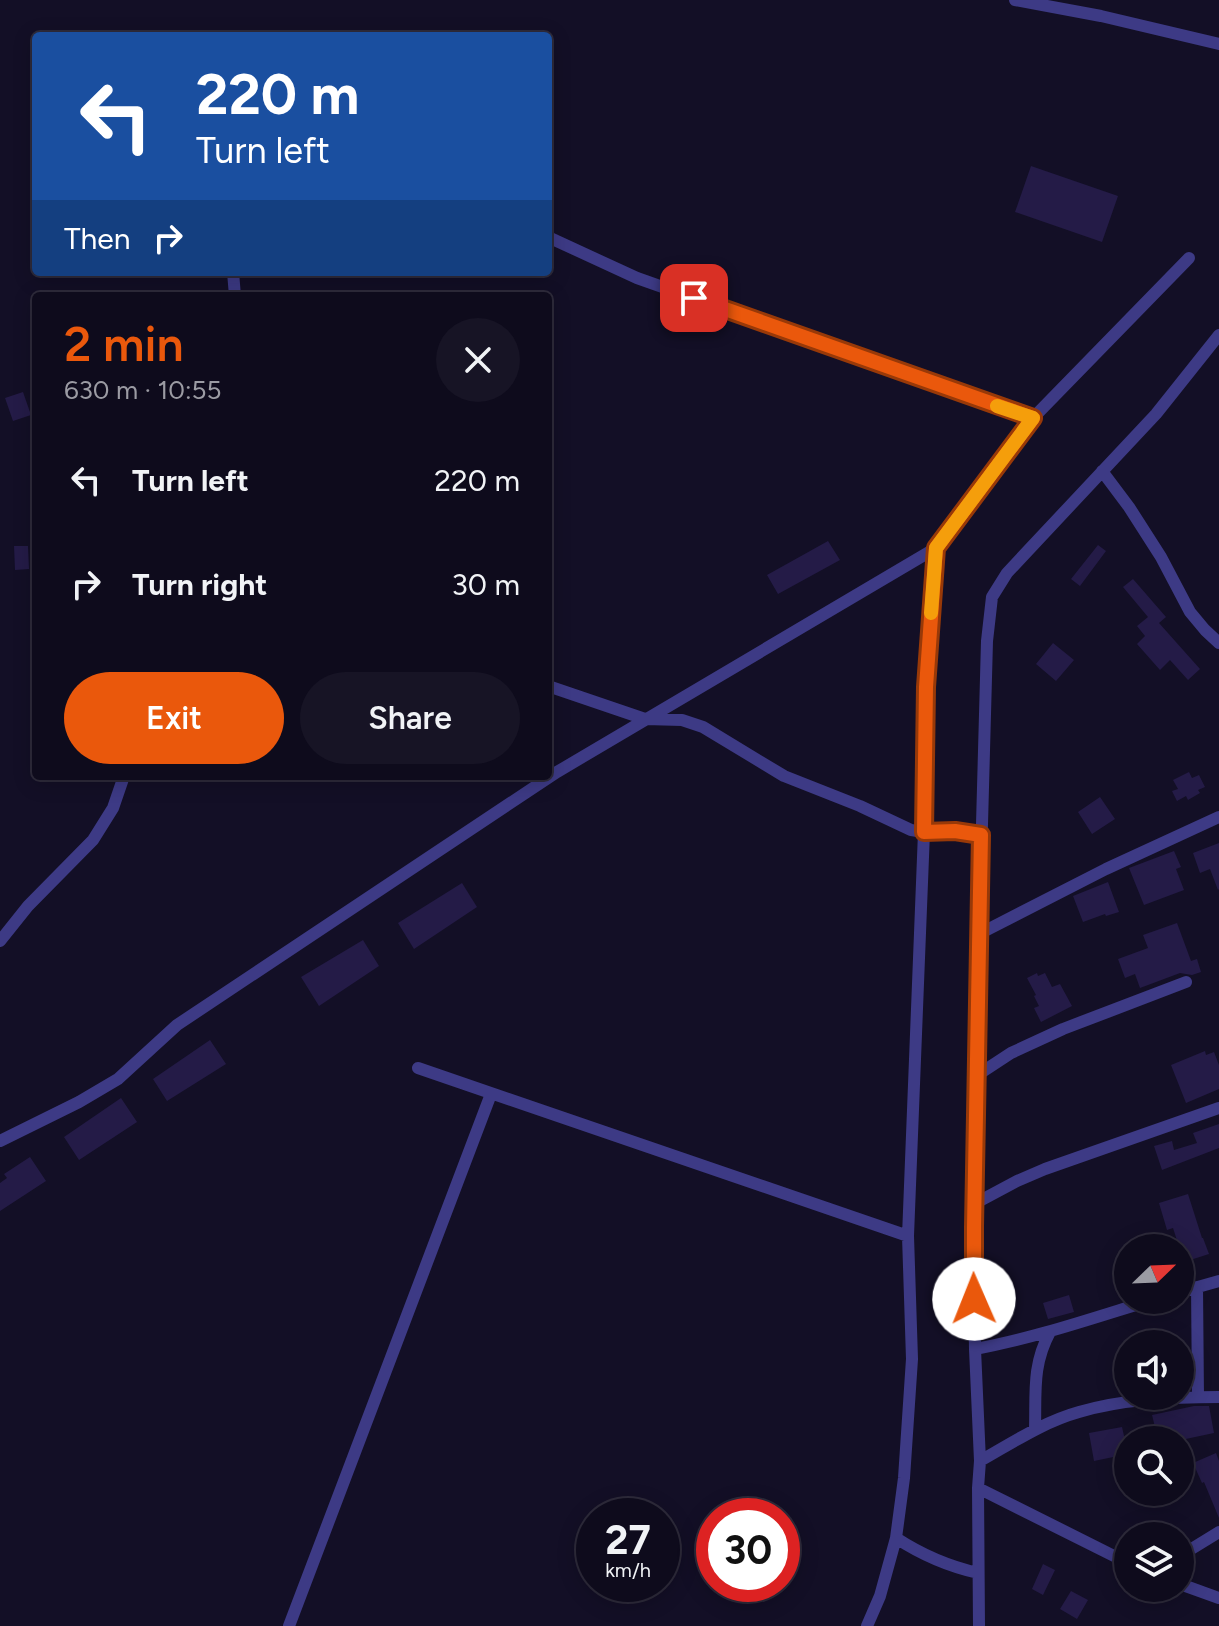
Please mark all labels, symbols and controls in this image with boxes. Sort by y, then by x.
text: 220 m [196,61,359,128]
icon: left [64,64,168,168]
text: Turn left [196,129,330,172]
icon: right [146,216,190,260]
text: Then [64,220,130,257]
pin [660,264,728,332]
icon: arrive [672,276,716,320]
text: 2 min [64,315,184,373]
button: close [436,318,520,402]
text: 630 m · 10:55 [64,374,221,406]
icon: left [64,458,108,502]
text: Turn left [132,462,249,499]
text: 220 m [434,462,520,499]
icon: right [64,562,108,606]
text: Turn right [132,566,267,603]
text: 30 m [452,566,520,603]
button: Exit [64,672,284,764]
button: Share [300,672,520,764]
north arrow [1114,1234,1194,1314]
map controls [1114,1234,1194,1602]
position arrow [932,1257,1016,1341]
button: sound [1114,1330,1194,1410]
button: search [1114,1426,1194,1506]
speed limit sign: 30 [696,1498,800,1602]
text: 27 [605,1516,651,1564]
button: layers [1114,1522,1194,1602]
text: km/h [605,1558,651,1582]

